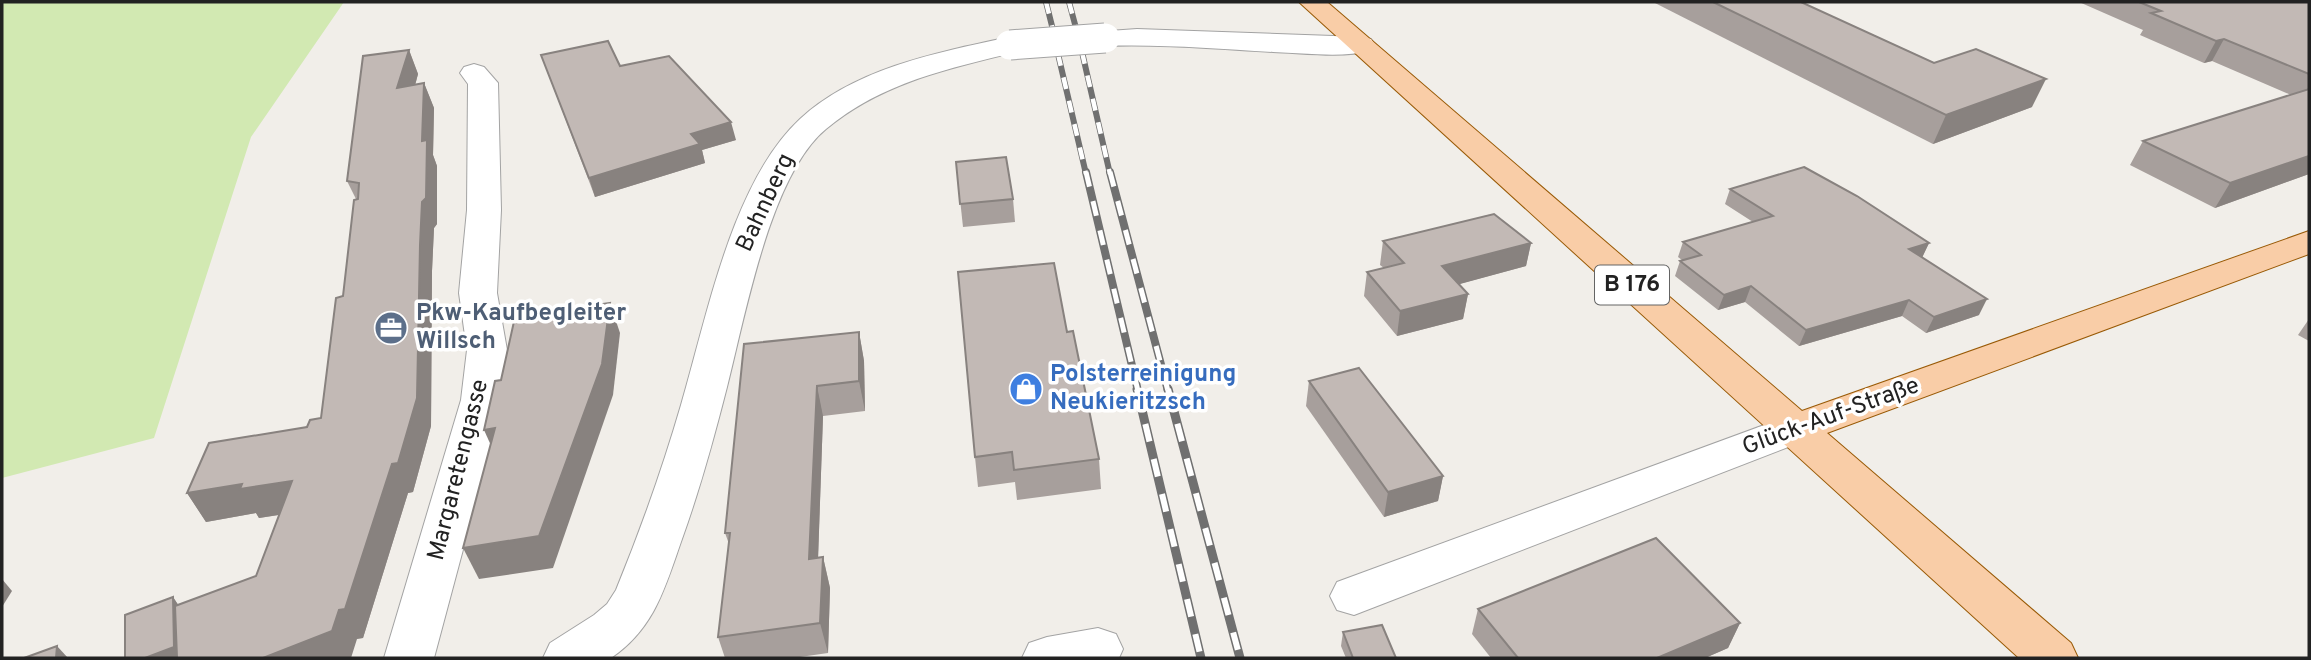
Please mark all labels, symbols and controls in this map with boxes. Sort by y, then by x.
street label: Bahnberg [730,149,802,257]
road number: B 176 [1595,266,1669,304]
place label: Pkw-Kaufbegleiter Willsch [416,299,626,357]
office icon: Pkw-Kaufbegleiter Willsch [372,309,410,347]
place label: Polsterreinigung Neukieritzsch [1050,360,1236,418]
shop icon: Polsterreinigung Neukieritzsch [1007,370,1045,408]
street label: Glück-Auf-Straße [1738,371,1924,463]
street label: Margaretengasse [422,376,496,564]

